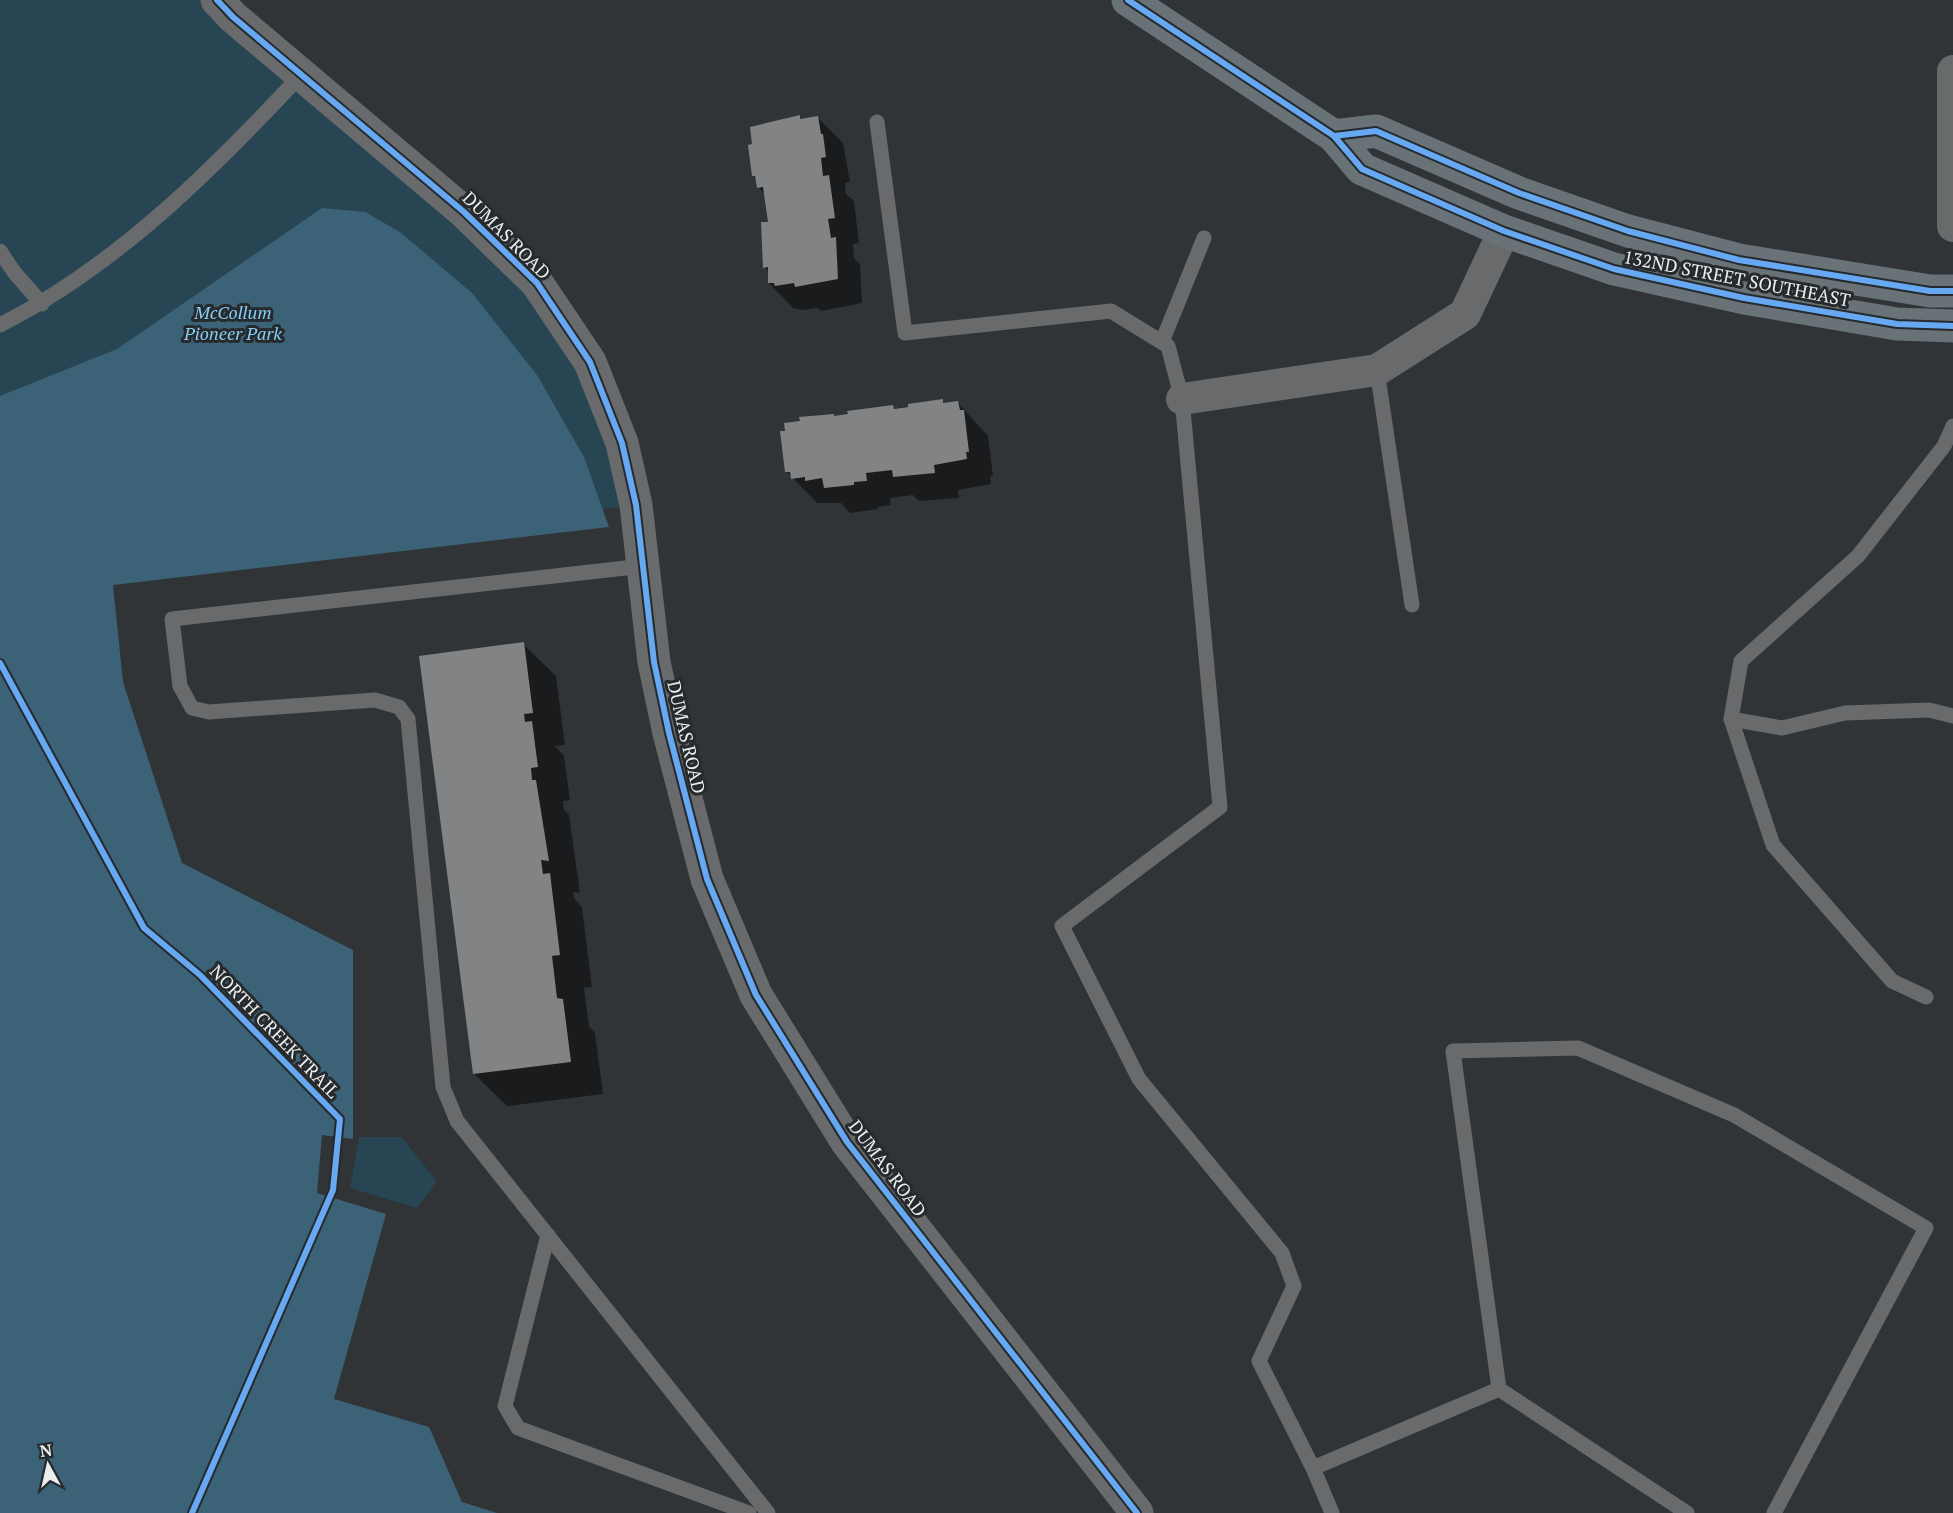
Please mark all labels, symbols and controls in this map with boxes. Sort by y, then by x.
street label: DUMAS ROAD [458,186,556,284]
street label: 132ND STREET SOUTHEAST [1621,244,1853,312]
park label: McCollum Pioneer Park [183,300,282,345]
street label: DUMAS ROAD [662,678,712,796]
street label: NORTH CREEK TRAIL [205,959,345,1103]
street label: DUMAS ROAD [844,1115,932,1221]
north arrow [18,1435,78,1495]
text: N [38,1438,53,1462]

